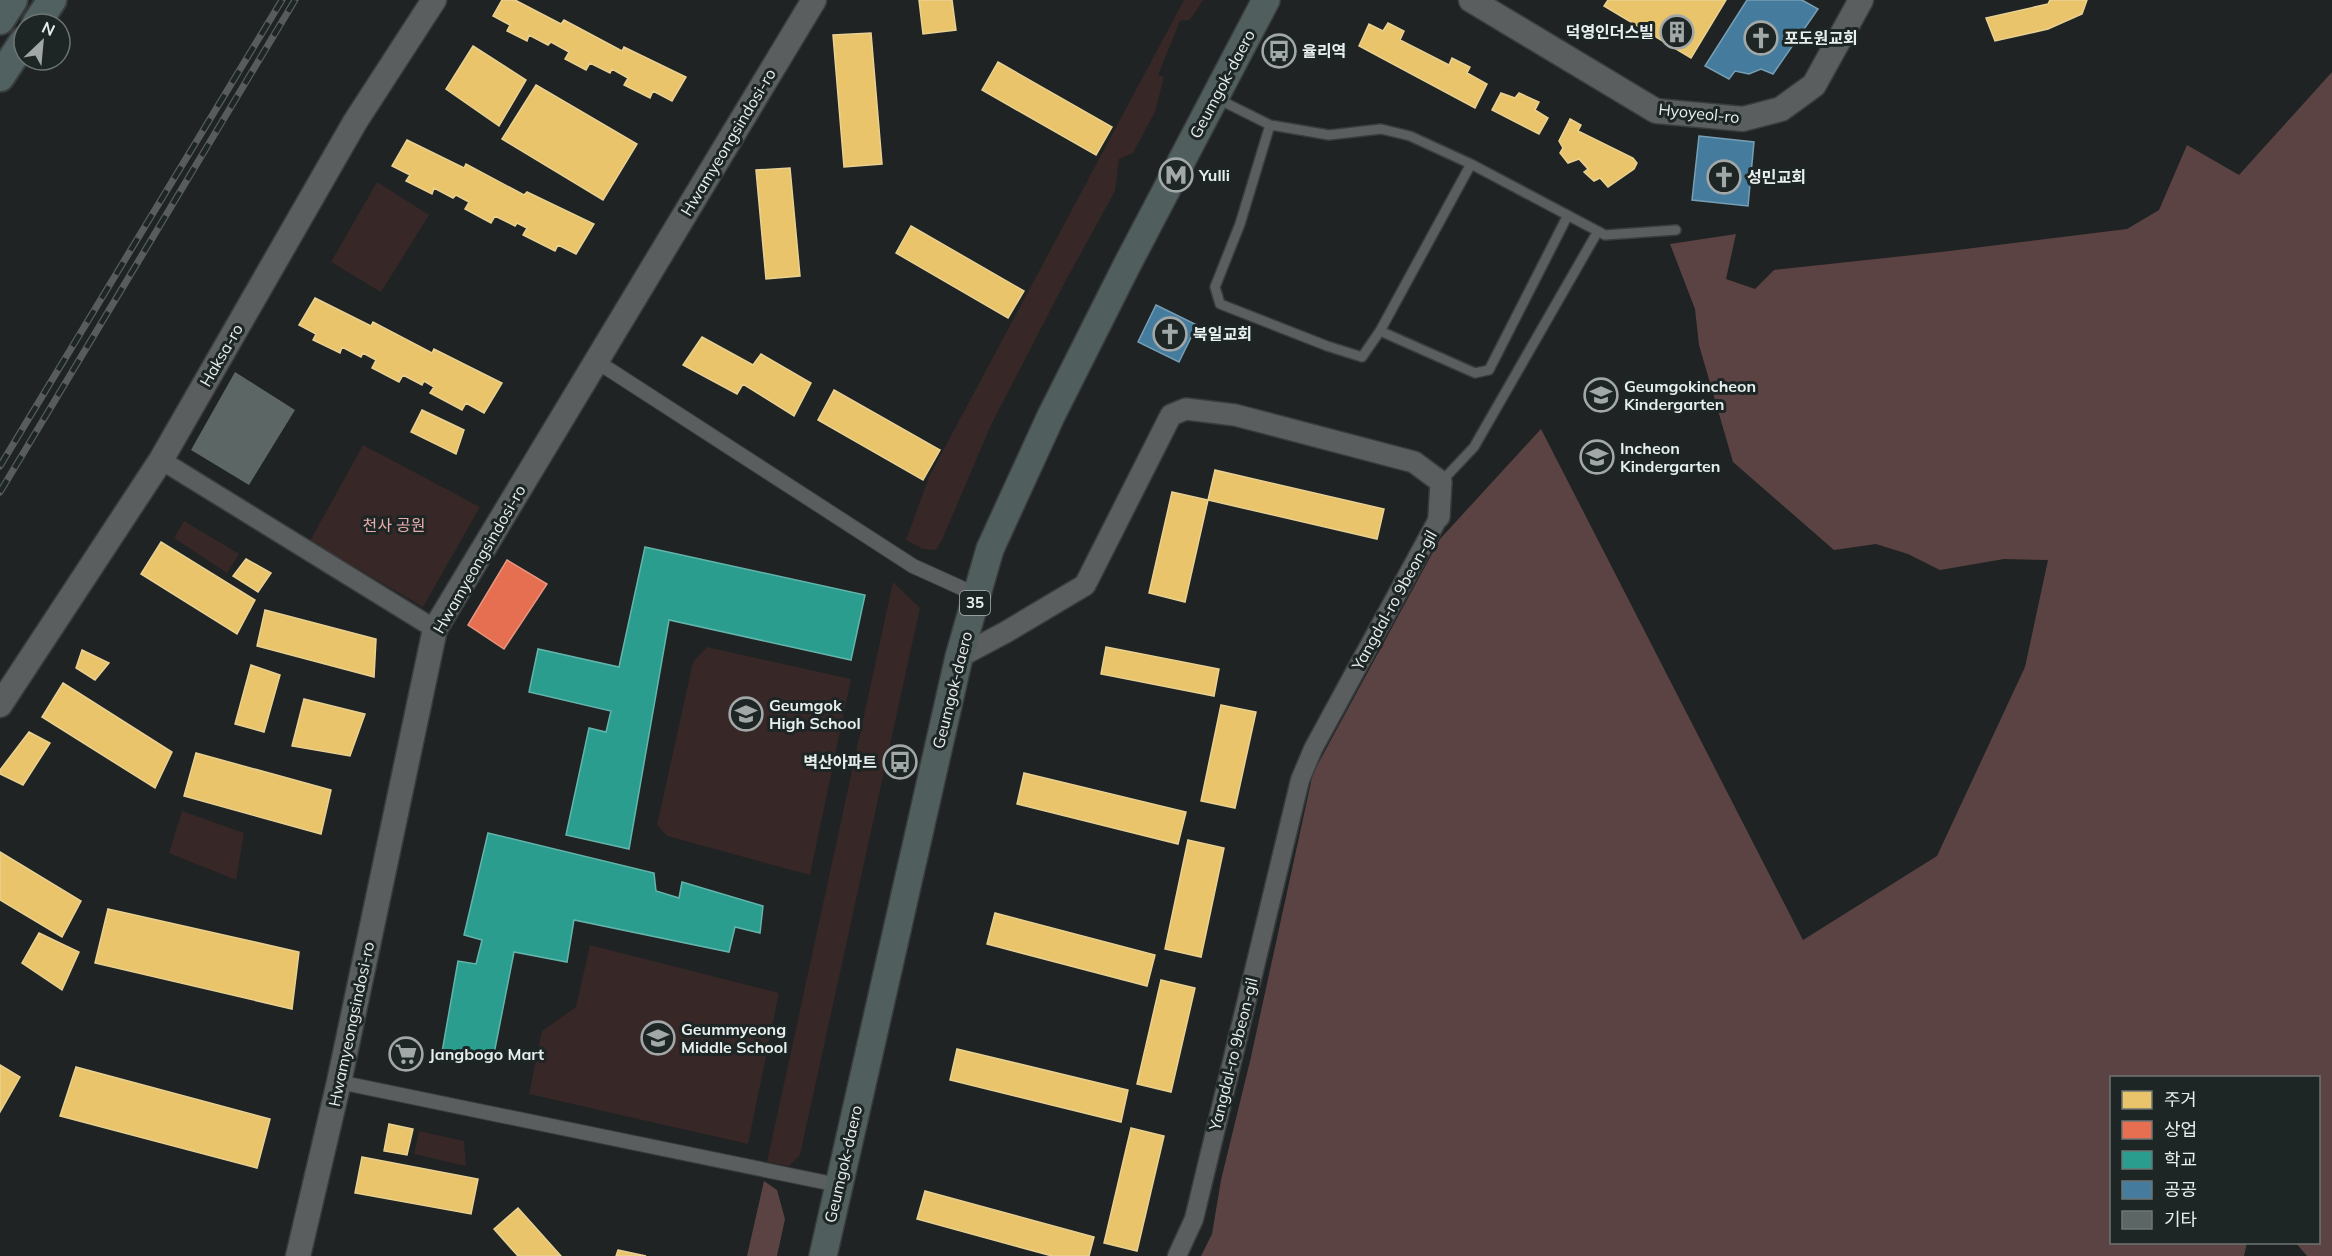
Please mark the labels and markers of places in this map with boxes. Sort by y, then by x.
building icon: 덕영인더스빌 [1659,14,1695,50]
church icon: 포도원교회 [1743,20,1779,56]
place label: 덕영인더스빌 [1566,22,1654,42]
place label: 포도원교회 [1784,28,1858,48]
bus stop icon: 율리역 [1261,33,1297,69]
place label: 율리역 [1302,41,1346,61]
metro station icon: Yulli [1158,157,1194,193]
church icon: 성민교회 [1706,159,1742,195]
place label: Yulli [1198,165,1230,185]
place label: 성민교회 [1747,167,1806,187]
church icon: 북일교회 [1152,316,1188,352]
place label: 북일교회 [1193,324,1252,344]
place label: Geumgokincheon Kindergarten [1624,376,1756,414]
school or university icon: Geumgokincheon Kindergarten [1583,377,1619,413]
place label: Incheon Kindergarten [1620,438,1720,476]
school or university icon: Incheon Kindergarten [1579,439,1615,475]
place label: Geumgok High School [769,695,861,733]
school or university icon: Geumgok High School [728,696,764,732]
bus stop icon: 벽산아파트 [882,744,918,780]
place label: 벽산아파트 [803,752,877,772]
place label: Geummyeong Middle School [681,1019,787,1057]
school or university icon: Geummyeong Middle School [640,1020,676,1056]
supermarket icon: Jangbogo Mart [388,1036,424,1072]
place label: Jangbogo Mart [429,1044,544,1064]

